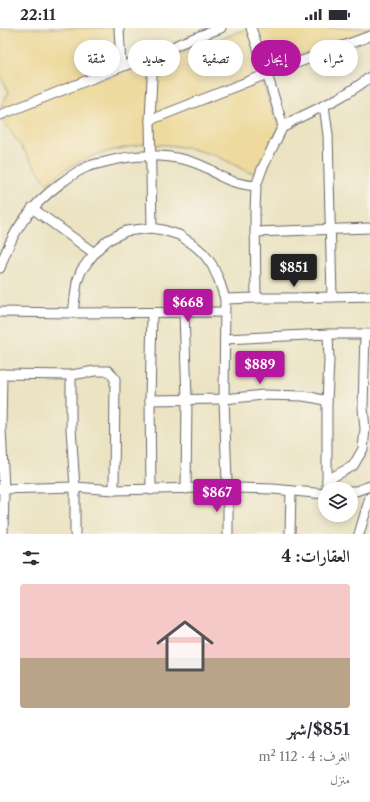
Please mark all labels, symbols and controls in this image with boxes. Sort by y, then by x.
text: 22:11 [20,5,56,24]
chip: شقة [74,40,120,76]
chip: جديد [128,40,180,76]
chip: تصفية [188,40,243,76]
chip: إيجار [251,40,301,76]
chip: شراء [309,40,358,76]
pin: $851 [270,254,318,288]
text: $851 [280,259,308,275]
pin: $668 [164,289,212,323]
text: $668 [173,294,203,310]
pin: $889 [236,351,284,385]
text: $889 [244,356,276,372]
pin: $867 [193,479,241,513]
map controls [318,482,358,522]
button: layers [318,482,358,522]
text: $867 [202,484,232,500]
text: العقارات: 4 [281,546,350,566]
icon: filters [20,547,42,569]
icon: home [149,610,221,682]
text: $851/شهر [287,719,350,739]
text: الغرف: 4 · 112 m² [258,748,350,764]
text: منزل [330,771,350,787]

